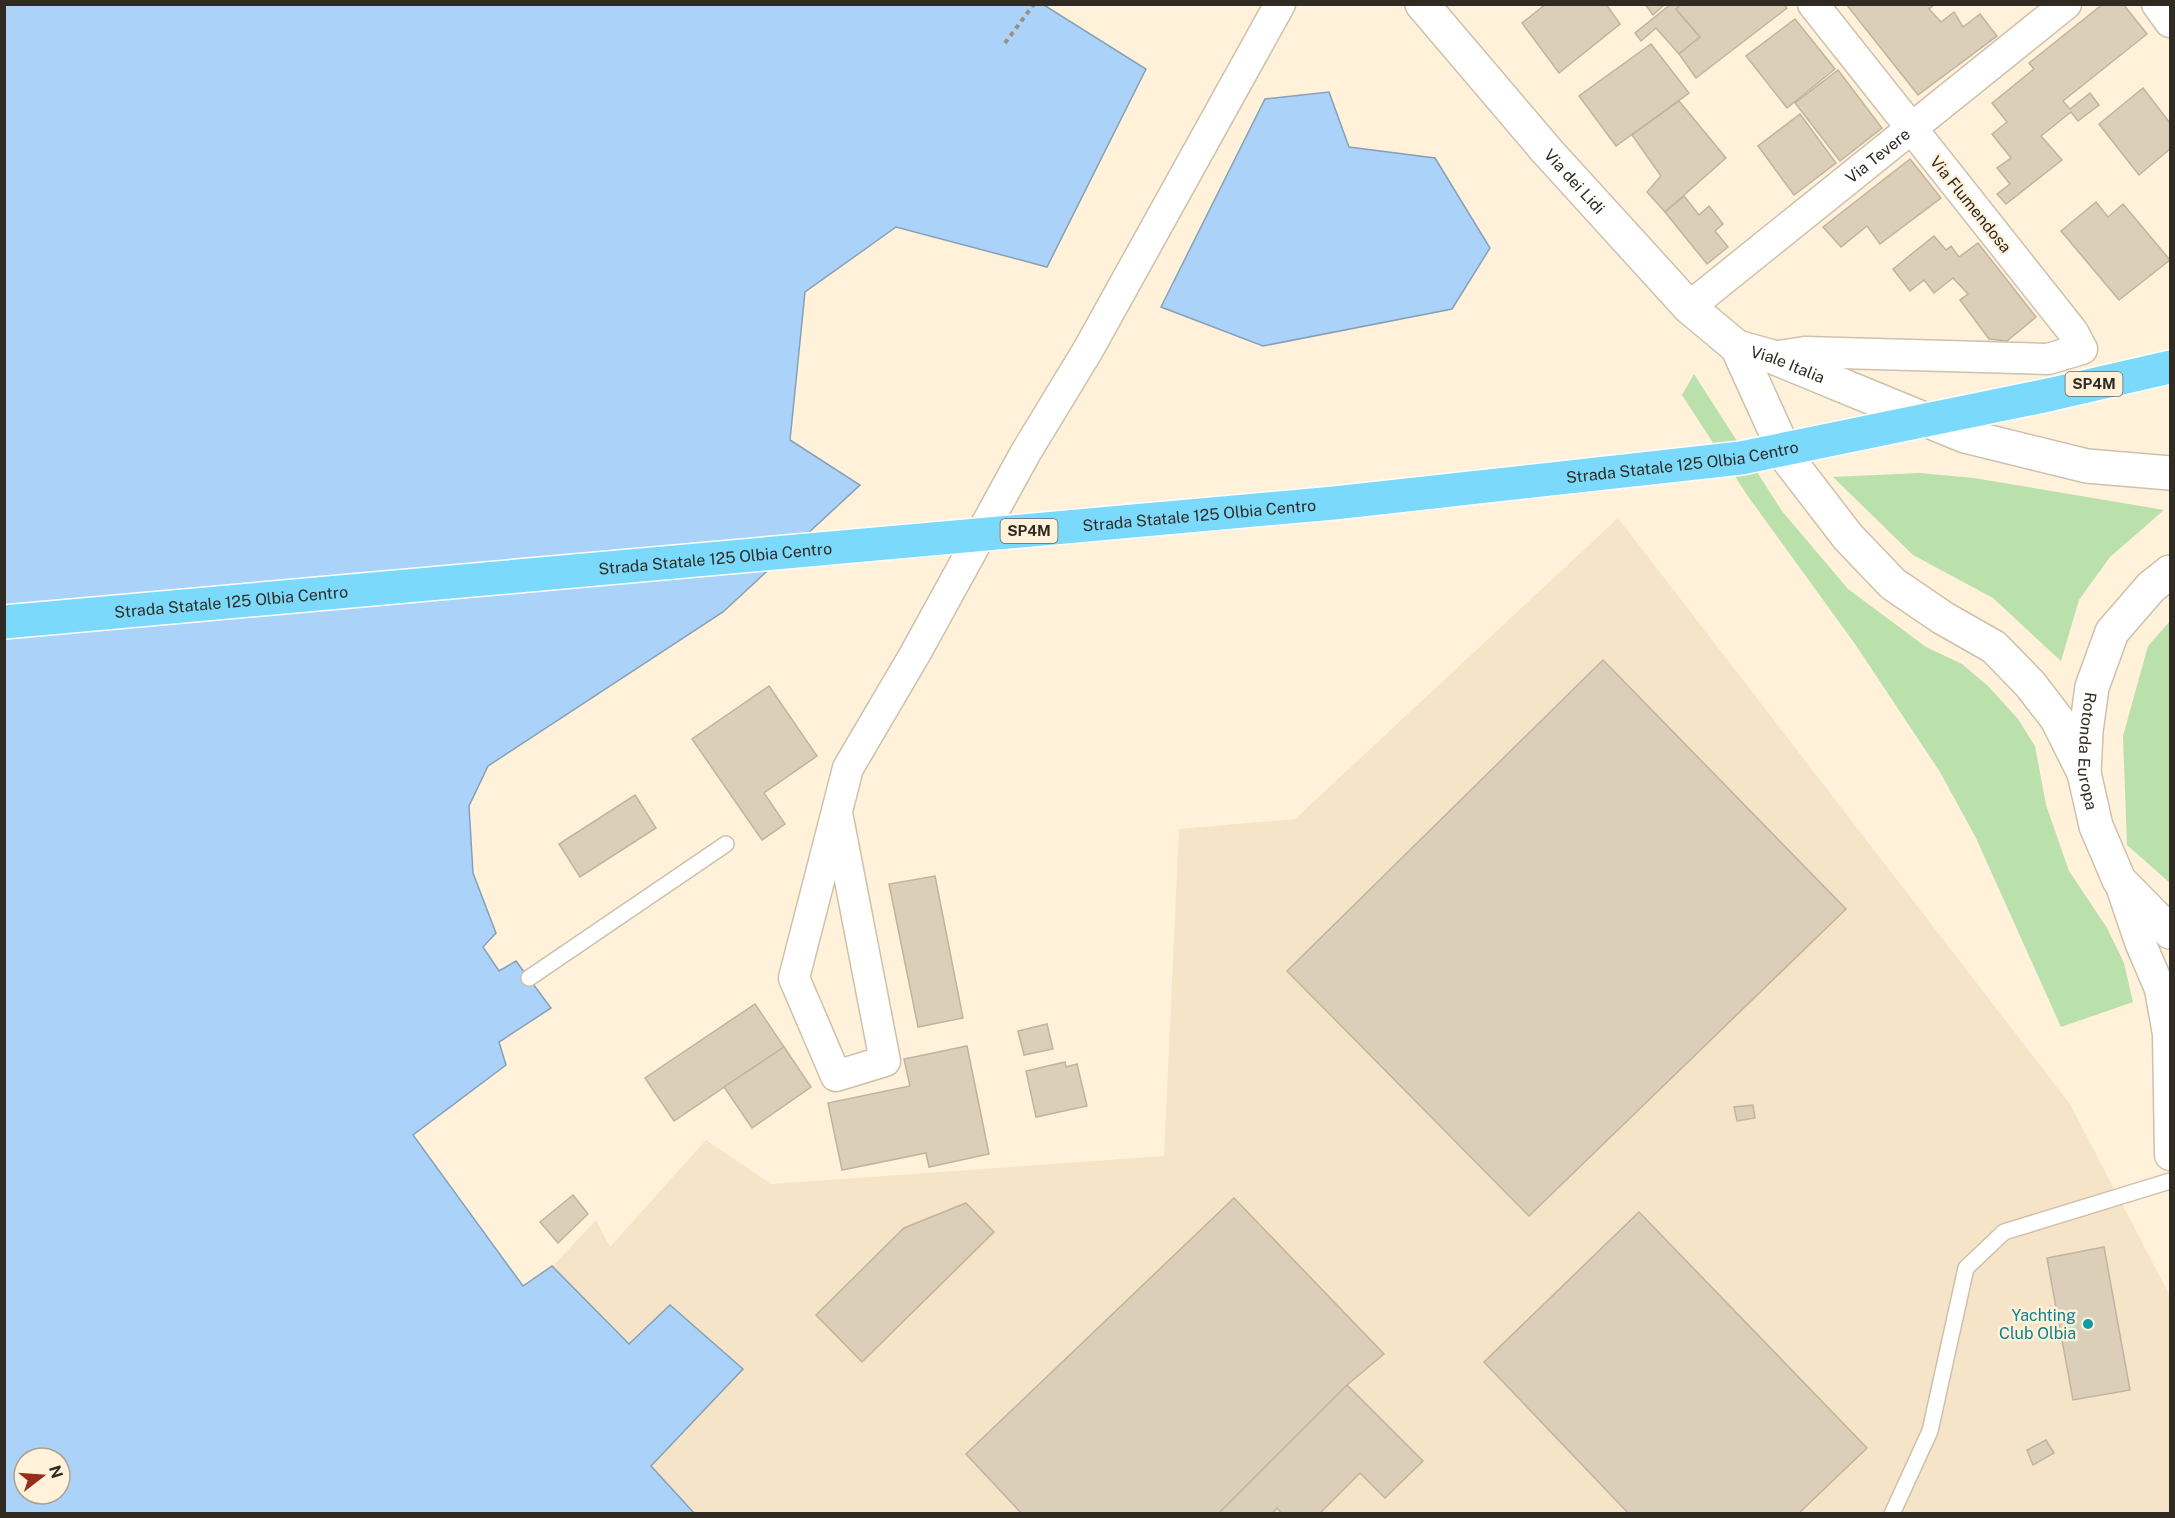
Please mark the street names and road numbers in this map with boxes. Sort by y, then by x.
street label: Via Tevere [1842,124,1914,187]
street label: Via dei Lidi [1540,145,1608,218]
street label: Via Flumendosa [1926,152,2015,256]
street label: Viale Italia [1748,342,1828,387]
road number: SP4M [2066,372,2122,396]
street label: Strada Statale 125 Olbia Centro [1565,437,1800,487]
street label: Strada Statale 125 Olbia Centro [1082,496,1317,535]
road number: SP4M [1000,519,1058,543]
street label: Strada Statale 125 Olbia Centro [598,539,833,579]
street label: Strada Statale 125 Olbia Centro [114,582,349,622]
street label: Rotonda Europa [2074,691,2101,812]

